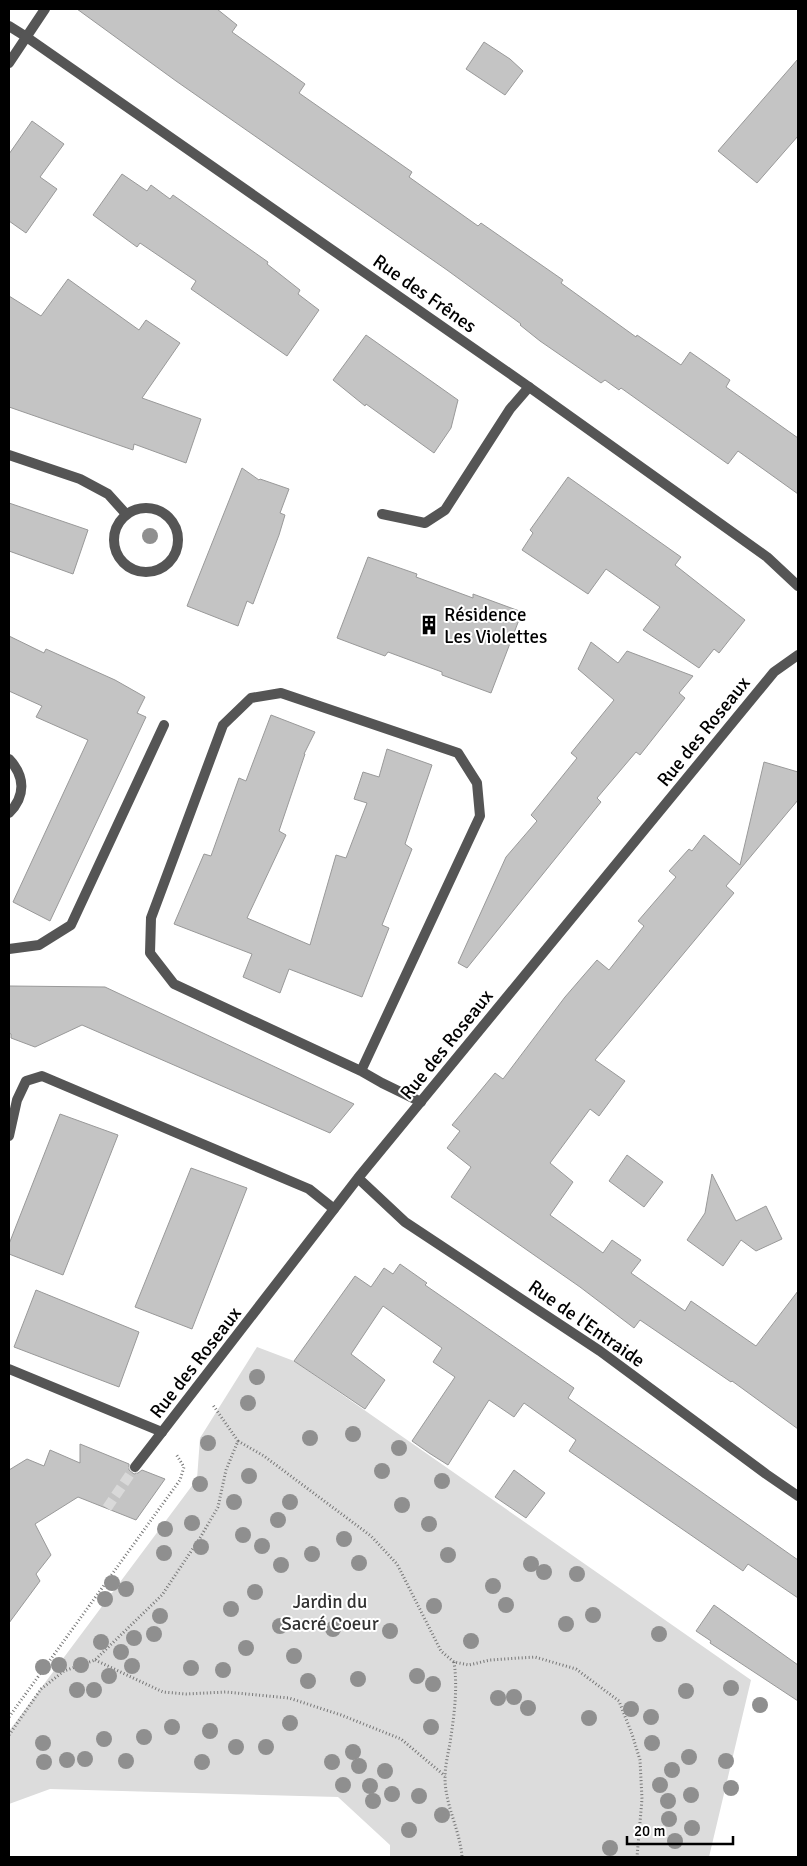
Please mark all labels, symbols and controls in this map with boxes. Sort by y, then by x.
street label: Rue des Frênes [368,249,481,338]
place label: Résidence Les Violettes [444,603,547,649]
building icon: Résidence Les Violettes [418,614,440,636]
street label: Rue des Roseaux [652,672,756,792]
street label: Rue des Roseaux [395,985,499,1105]
street label: Rue de l'Entraide [524,1275,649,1373]
street label: Rue des Roseaux [145,1302,247,1423]
park label: Jardin du Sacré Coeur [281,1590,379,1636]
scale bar [627,1814,733,1846]
text: 20 m [634,1822,665,1840]

